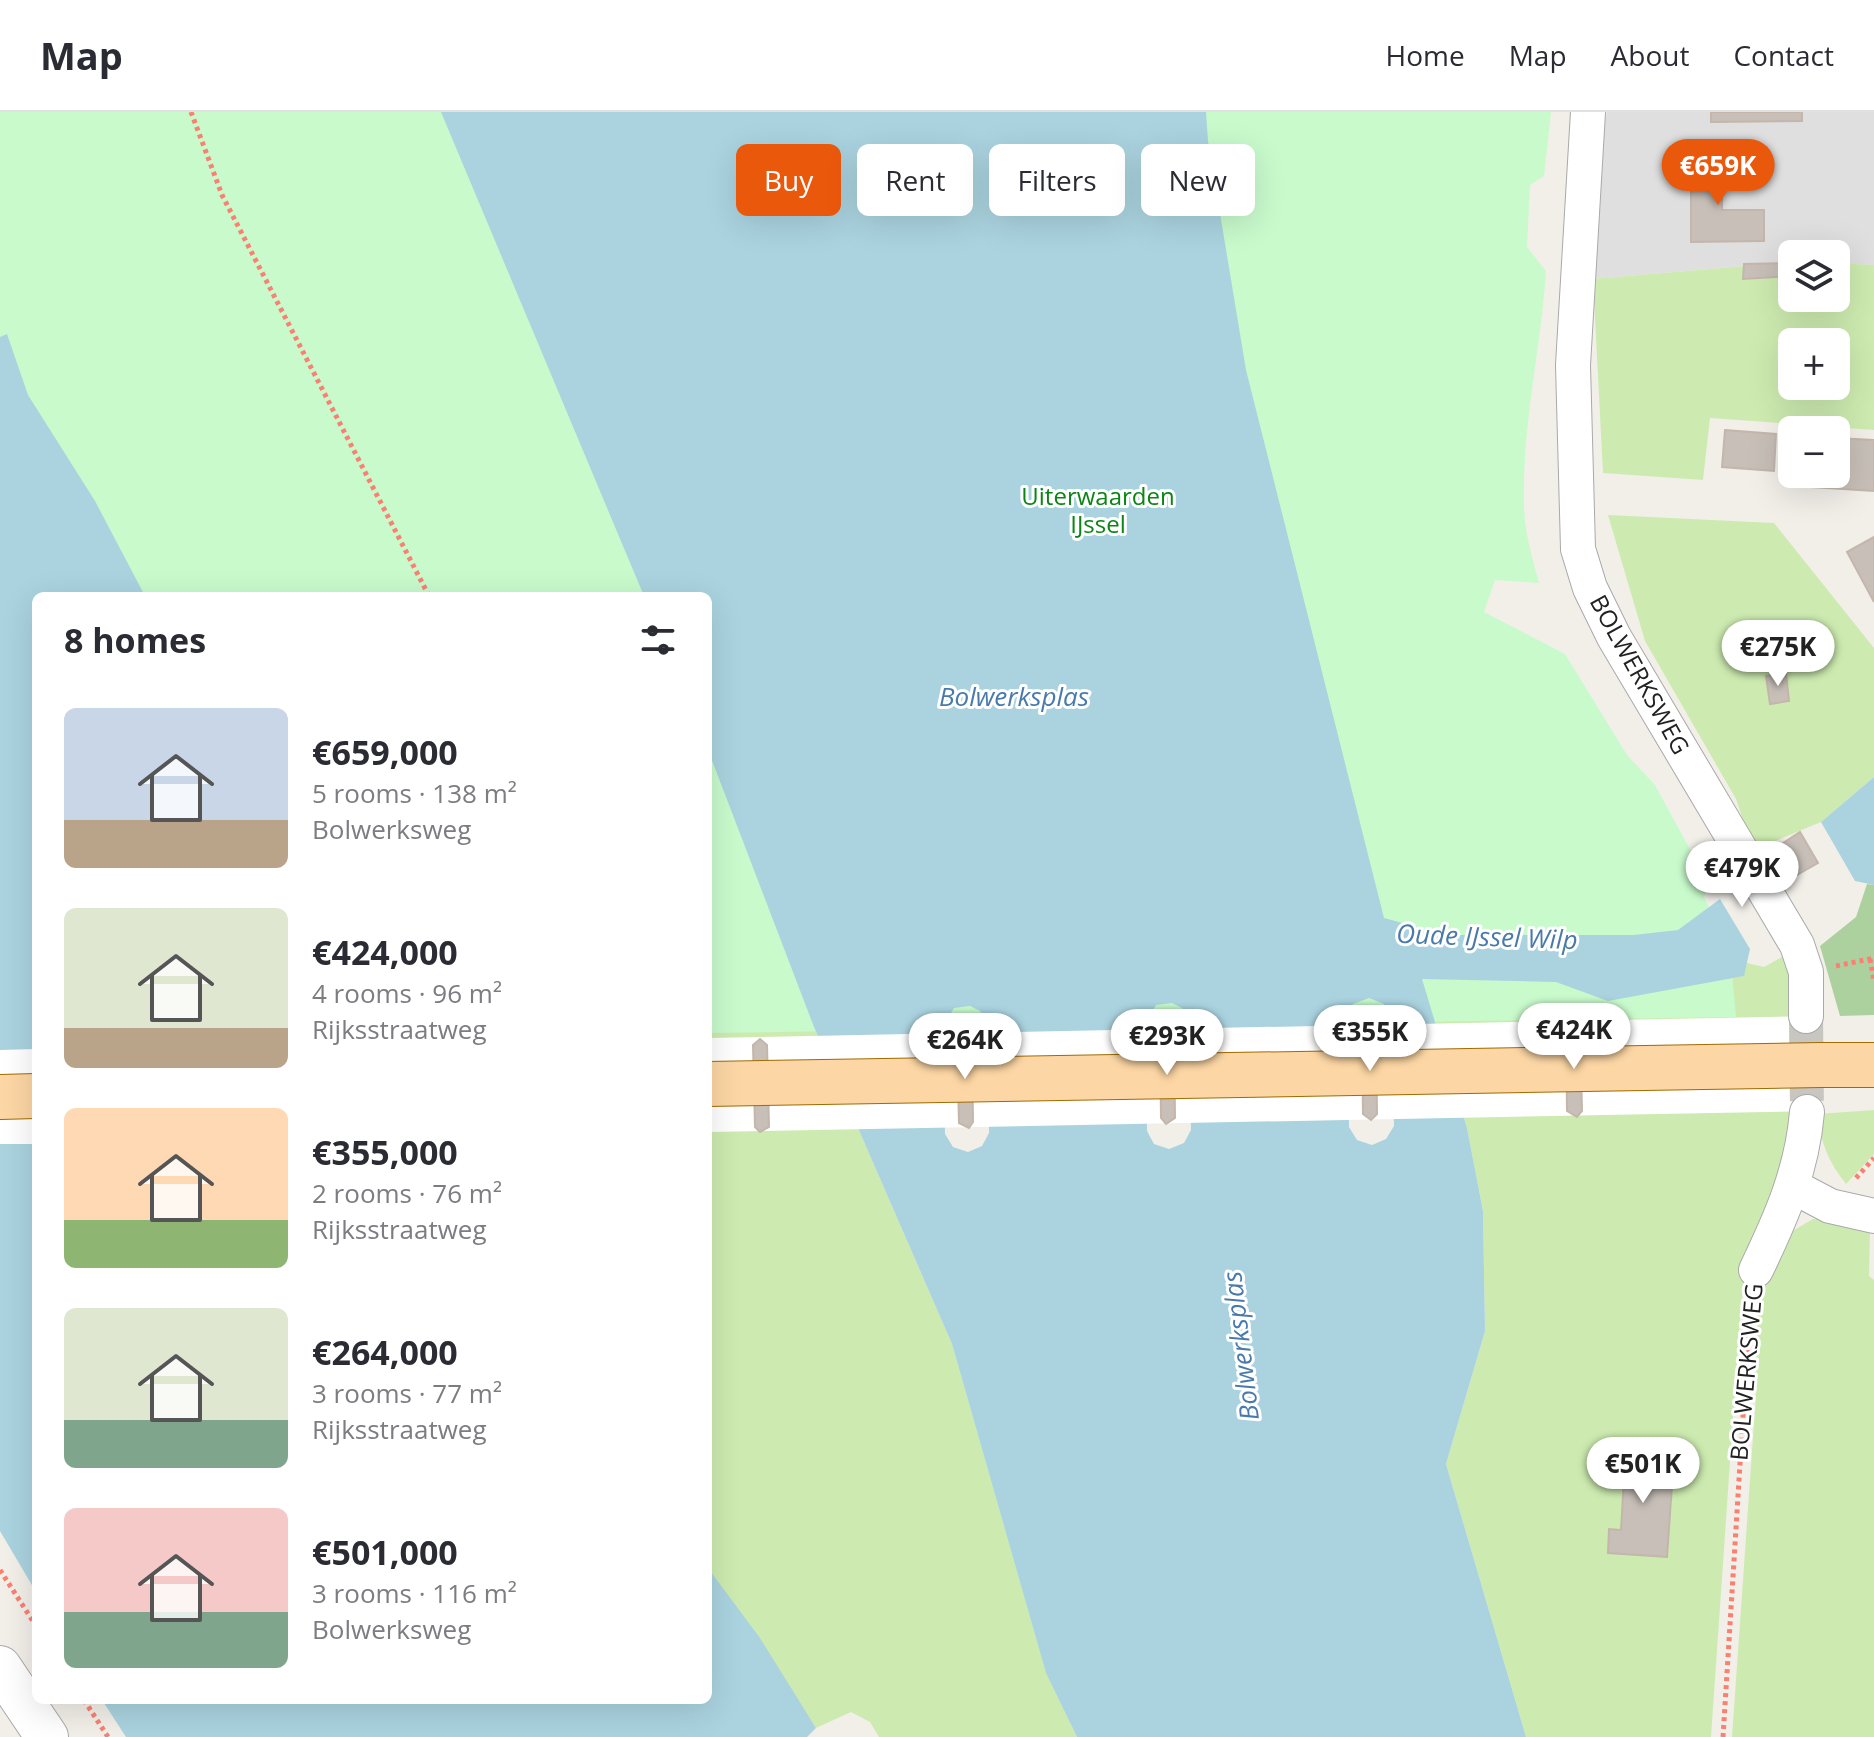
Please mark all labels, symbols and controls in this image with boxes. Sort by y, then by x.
text: Map [40,29,123,81]
text: Home [1386,36,1465,74]
text: Map [1509,36,1567,74]
text: About [1611,36,1689,74]
text: Contact [1733,36,1834,74]
pin: €659K [1662,139,1774,207]
chip: Buy [736,144,841,216]
chip: Rent [857,144,973,216]
chip: Filters [989,144,1125,216]
chip: New [1141,144,1255,216]
text: €659K [1680,147,1756,183]
map controls [1778,240,1850,488]
button: layers [1778,240,1850,312]
button: + [1778,328,1850,400]
button: − [1778,416,1850,488]
park label: Uiterwaarden IJssel [1021,479,1175,540]
street label: BOLWERKSWEG [1583,589,1698,760]
text: 8 homes [64,617,206,663]
icon: filters [636,618,680,662]
pin: €275K [1722,620,1834,688]
text: €275K [1740,628,1816,664]
water label: Bolwerksplas [939,678,1089,714]
text: €659,000 [312,729,458,775]
icon: home [128,740,224,836]
text: 5 rooms · 138 m² [312,775,517,811]
text: Bolwerksweg [312,811,471,847]
pin: €479K [1686,841,1798,909]
text: €479K [1704,849,1780,885]
water label: Oude IJssel Wilp [1396,915,1578,957]
text: €424,000 [312,929,458,975]
icon: home [128,940,224,1036]
text: 4 rooms · 96 m² [312,975,502,1011]
pin: €424K [1518,1003,1630,1071]
pin: €355K [1314,1005,1426,1073]
pin: €293K [1111,1009,1223,1077]
text: Rijksstraatweg [312,1011,487,1047]
text: €424K [1536,1011,1612,1047]
pin: €264K [909,1013,1021,1081]
text: €355K [1332,1013,1408,1049]
text: €293K [1129,1017,1205,1053]
text: €264K [927,1021,1003,1057]
text: €355,000 [312,1129,458,1175]
icon: home [128,1140,224,1236]
text: 2 rooms · 76 m² [312,1175,502,1211]
text: Rijksstraatweg [312,1211,487,1247]
water label: Bolwerksplas [1213,1269,1267,1423]
street label: BOLWERKSWEG [1721,1282,1770,1462]
text: €264,000 [312,1329,458,1375]
icon: home [128,1340,224,1436]
text: 3 rooms · 77 m² [312,1375,502,1411]
text: Rijksstraatweg [312,1411,487,1447]
pin: €501K [1587,1437,1699,1505]
text: €501K [1605,1445,1681,1481]
text: €501,000 [312,1529,458,1575]
icon: home [128,1540,224,1636]
text: 3 rooms · 116 m² [312,1575,517,1611]
text: Bolwerksweg [312,1611,471,1647]

